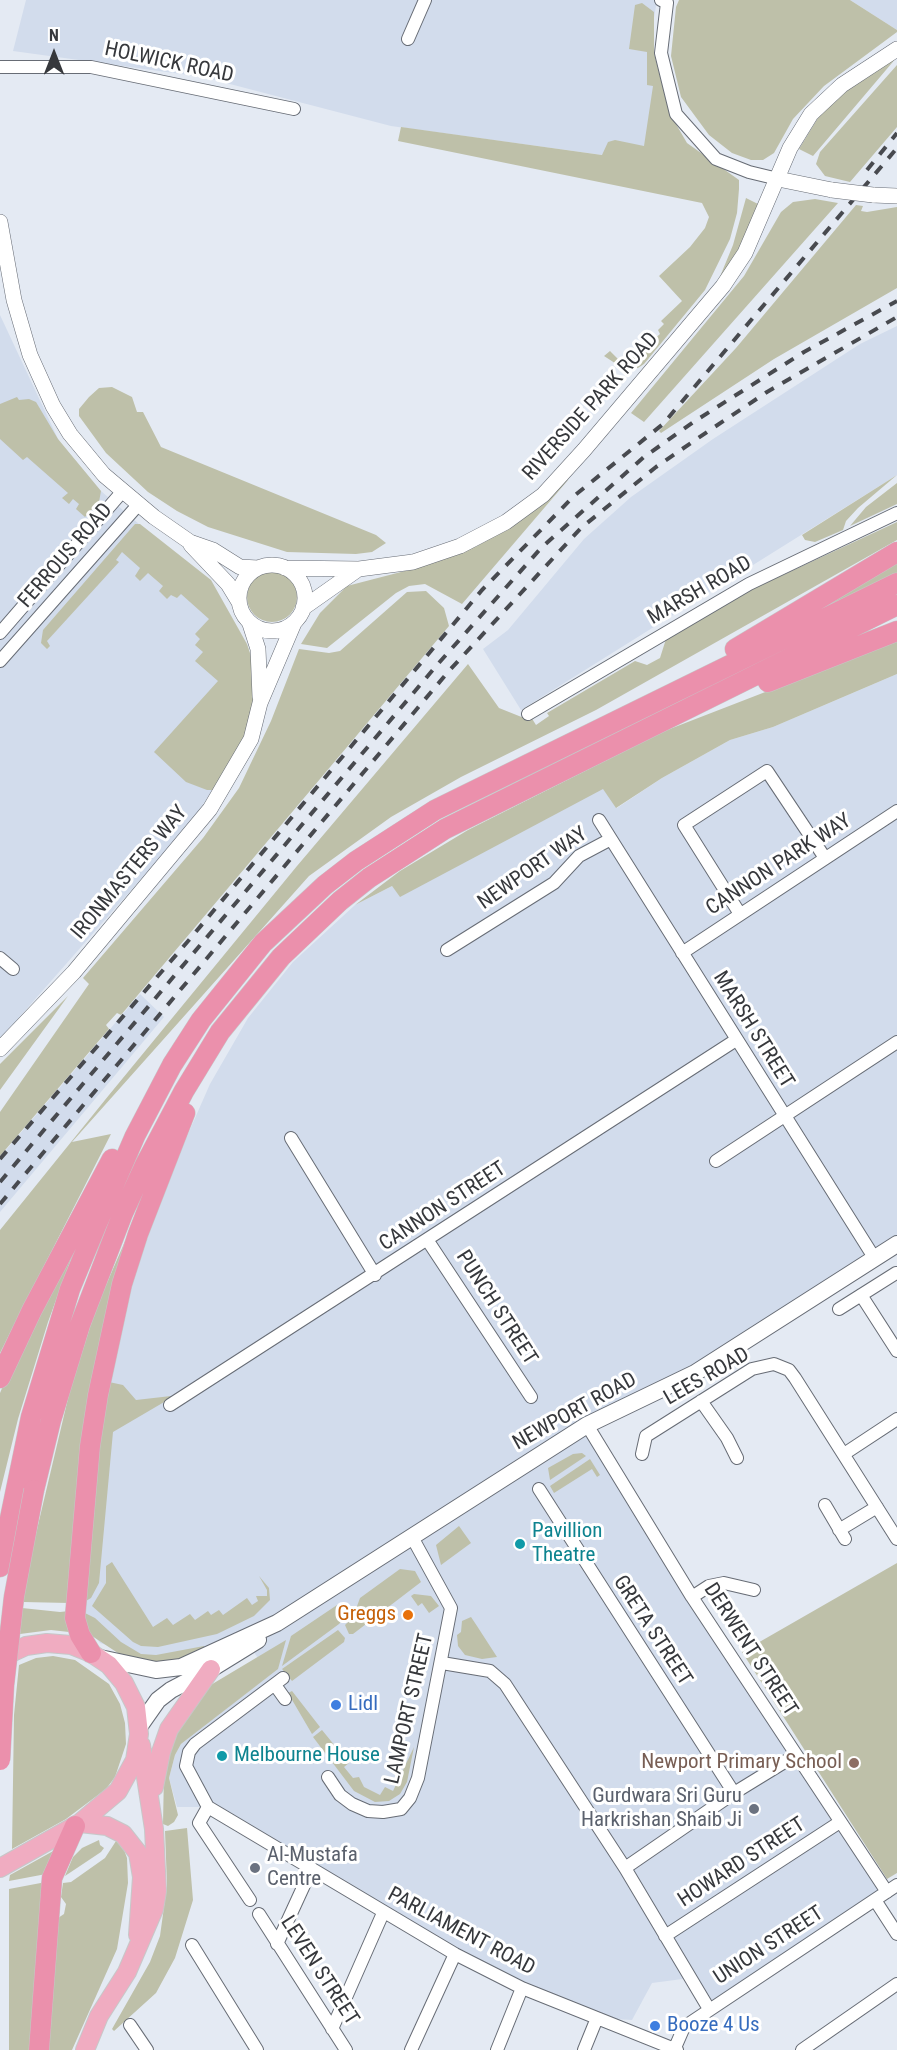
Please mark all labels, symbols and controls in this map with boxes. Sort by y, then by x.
north arrow [24,24,84,84]
text: N [49,26,59,45]
street label: HOLWICK ROAD [102,37,236,89]
street label: RIVERSIDE PARK ROAD [518,328,664,486]
street label: FERROUS ROAD [14,498,118,614]
street label: MARSH ROAD [644,551,756,631]
street label: IRONMASTERS WAY [67,801,193,945]
street label: CANNON PARK WAY [702,809,856,921]
street label: NEWPORT WAY [474,822,592,916]
street label: MARSH STREET [707,967,799,1093]
street label: CANNON STREET [375,1157,511,1257]
street label: PUNCH STREET [450,1246,542,1370]
street label: LEES ROAD [660,1343,754,1411]
street label: NEWPORT ROAD [509,1368,641,1456]
place label: Pavillion Theatre [532,1519,602,1569]
marker: Pavillion Theatre [513,1537,527,1551]
street label: GRETA STREET [607,1571,697,1691]
street label: DERWENT STREET [698,1579,802,1721]
place label: Greggs [337,1602,396,1628]
marker: Greggs [401,1608,415,1622]
street label: LAMPORT STREET [380,1631,440,1787]
place label: Lidl [348,1692,378,1718]
marker: Lidl [329,1698,343,1712]
place label: Melbourne House [234,1743,380,1769]
marker: Melbourne House [215,1749,229,1763]
place label: Newport Primary School [641,1750,842,1776]
marker: Newport Primary School [847,1756,861,1770]
place label: Gurdwara Sri Guru Harkrishan Shaib Ji [581,1784,742,1834]
marker: Gurdwara Sri Guru Harkrishan Shaib Ji [747,1802,761,1816]
street label: HOWARD STREET [674,1813,810,1913]
place label: Al-Mustafa Centre [267,1843,358,1893]
marker: Al-Mustafa Centre [248,1861,262,1875]
street label: PARLIAMENT ROAD [383,1883,539,1981]
street label: UNION STREET [710,1901,828,1991]
street label: LEVEN STREET [274,1912,364,2030]
place label: Booze 4 Us [667,2013,760,2039]
marker: Booze 4 Us [648,2019,662,2033]

